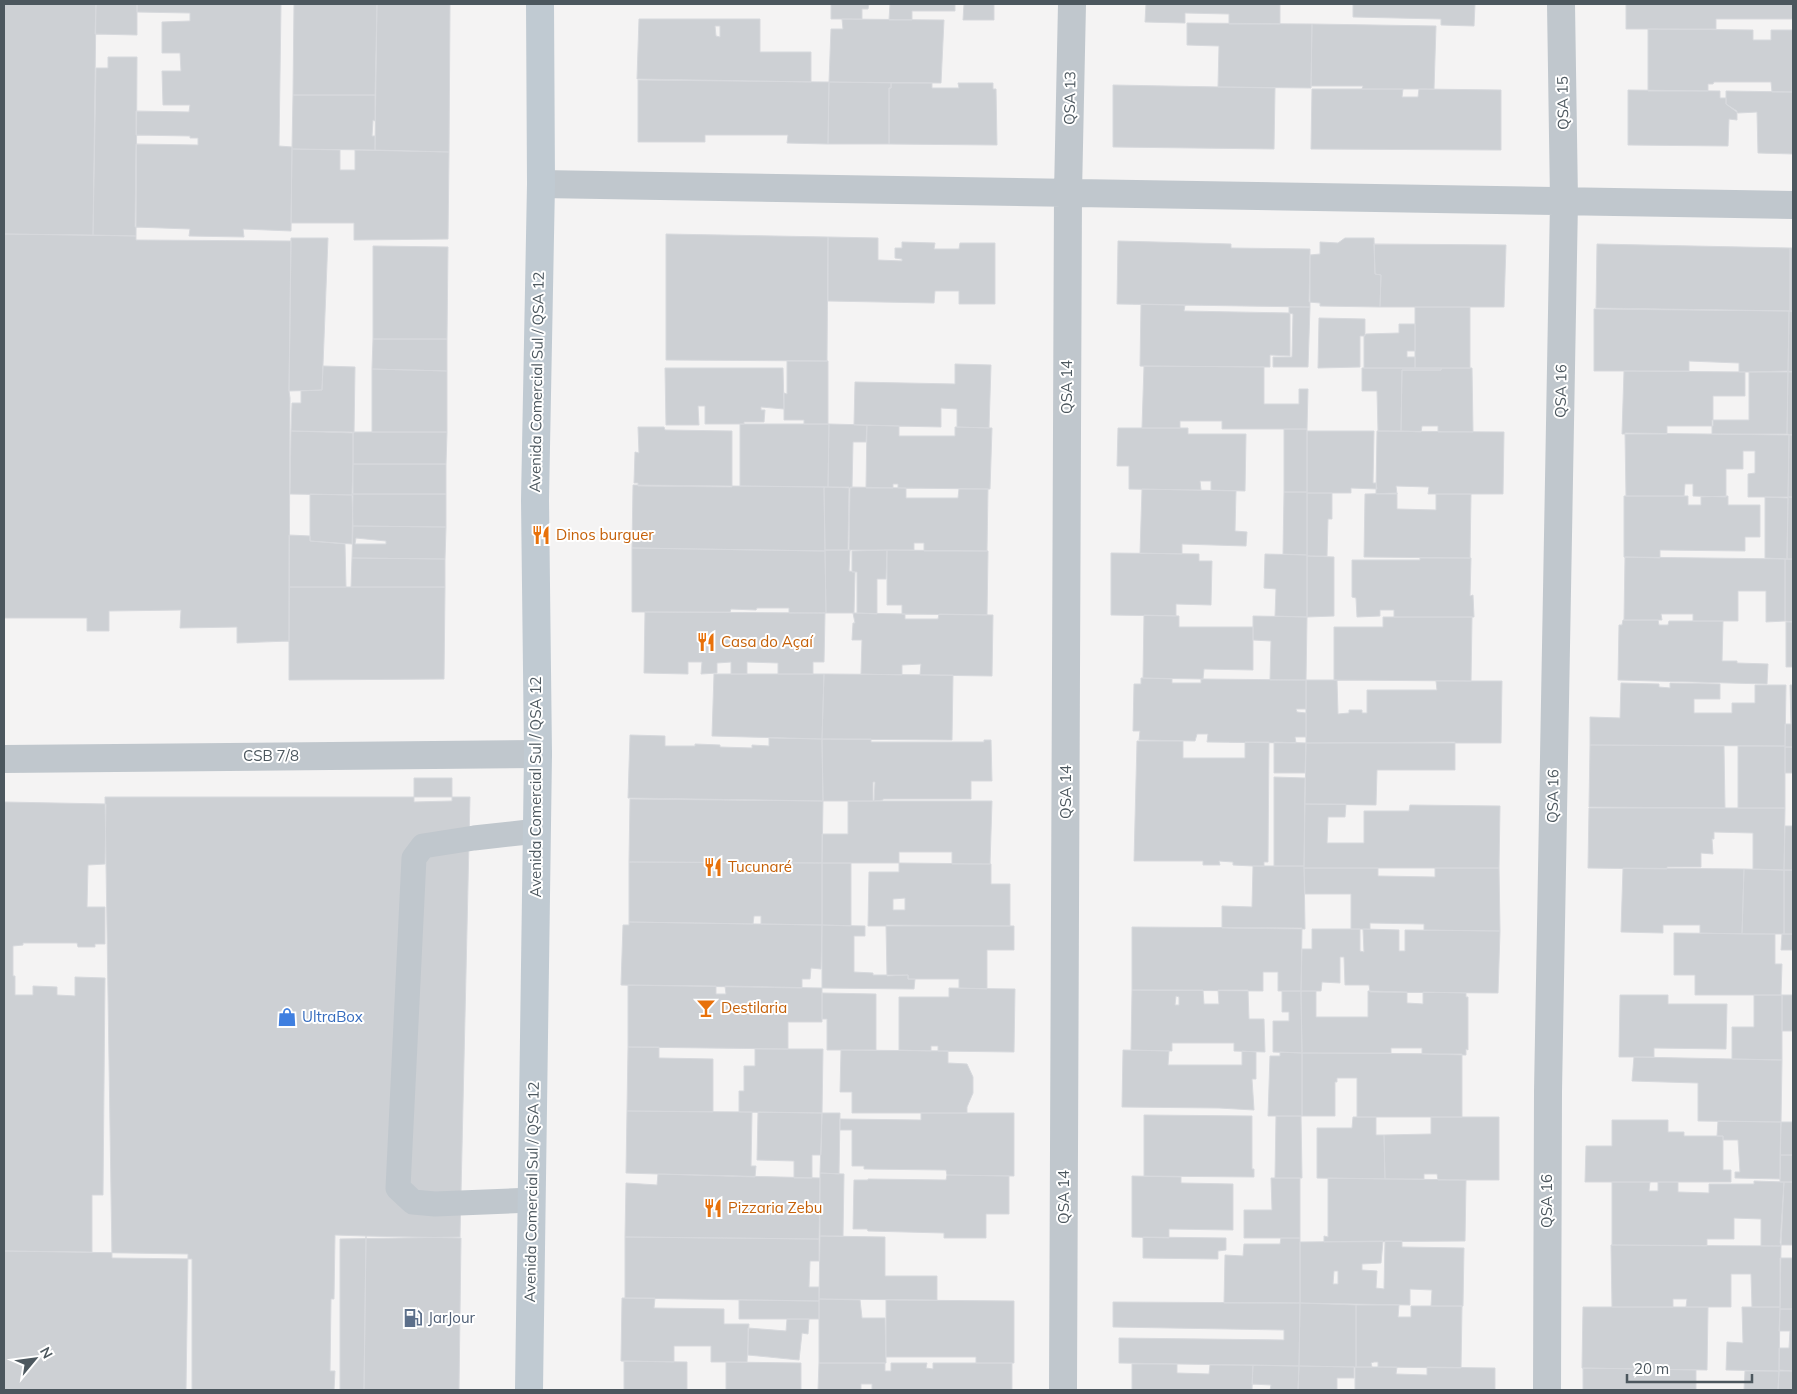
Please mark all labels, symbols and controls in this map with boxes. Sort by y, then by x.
street label: QSA 13 [1060,71,1079,125]
street label: QSA 15 [1553,76,1572,130]
street label: Avenida Comercial Sul / QSA 12 [525,271,548,493]
street label: QSA 14 [1057,360,1076,414]
street label: QSA 16 [1551,364,1570,418]
restaurant icon: Dinos burguer [530,524,552,546]
place label: Dinos burguer [556,525,654,544]
restaurant icon: Casa do Açaí [695,631,717,653]
place label: Casa do Açaí [721,632,814,651]
street label: Avenida Comercial Sul / QSA 12 [526,677,545,897]
street label: CSB 7/8 [243,746,299,765]
street label: QSA 14 [1056,765,1075,819]
street label: QSA 16 [1543,769,1562,823]
restaurant icon: Tucunaré [702,856,724,878]
place label: Tucunaré [728,857,792,876]
bar icon: Destilaria [695,997,717,1019]
place label: Destilaria [721,998,787,1017]
shop icon: UltraBox [276,1006,298,1028]
place label: UltraBox [302,1007,363,1026]
street label: Avenida Comercial Sul / QSA 12 [520,1081,543,1303]
street label: QSA 14 [1054,1170,1073,1224]
street label: QSA 16 [1537,1174,1556,1228]
restaurant icon: Pizzaria Zebu [702,1197,724,1219]
place label: Pizzaria Zebu [728,1198,822,1217]
fuel station icon: JarJour [402,1307,424,1329]
place label: JarJour [428,1308,476,1327]
north arrow [10,1334,60,1384]
text: N [36,1344,57,1362]
scale bar [1627,1352,1752,1384]
text: 20 m [1634,1359,1669,1378]

